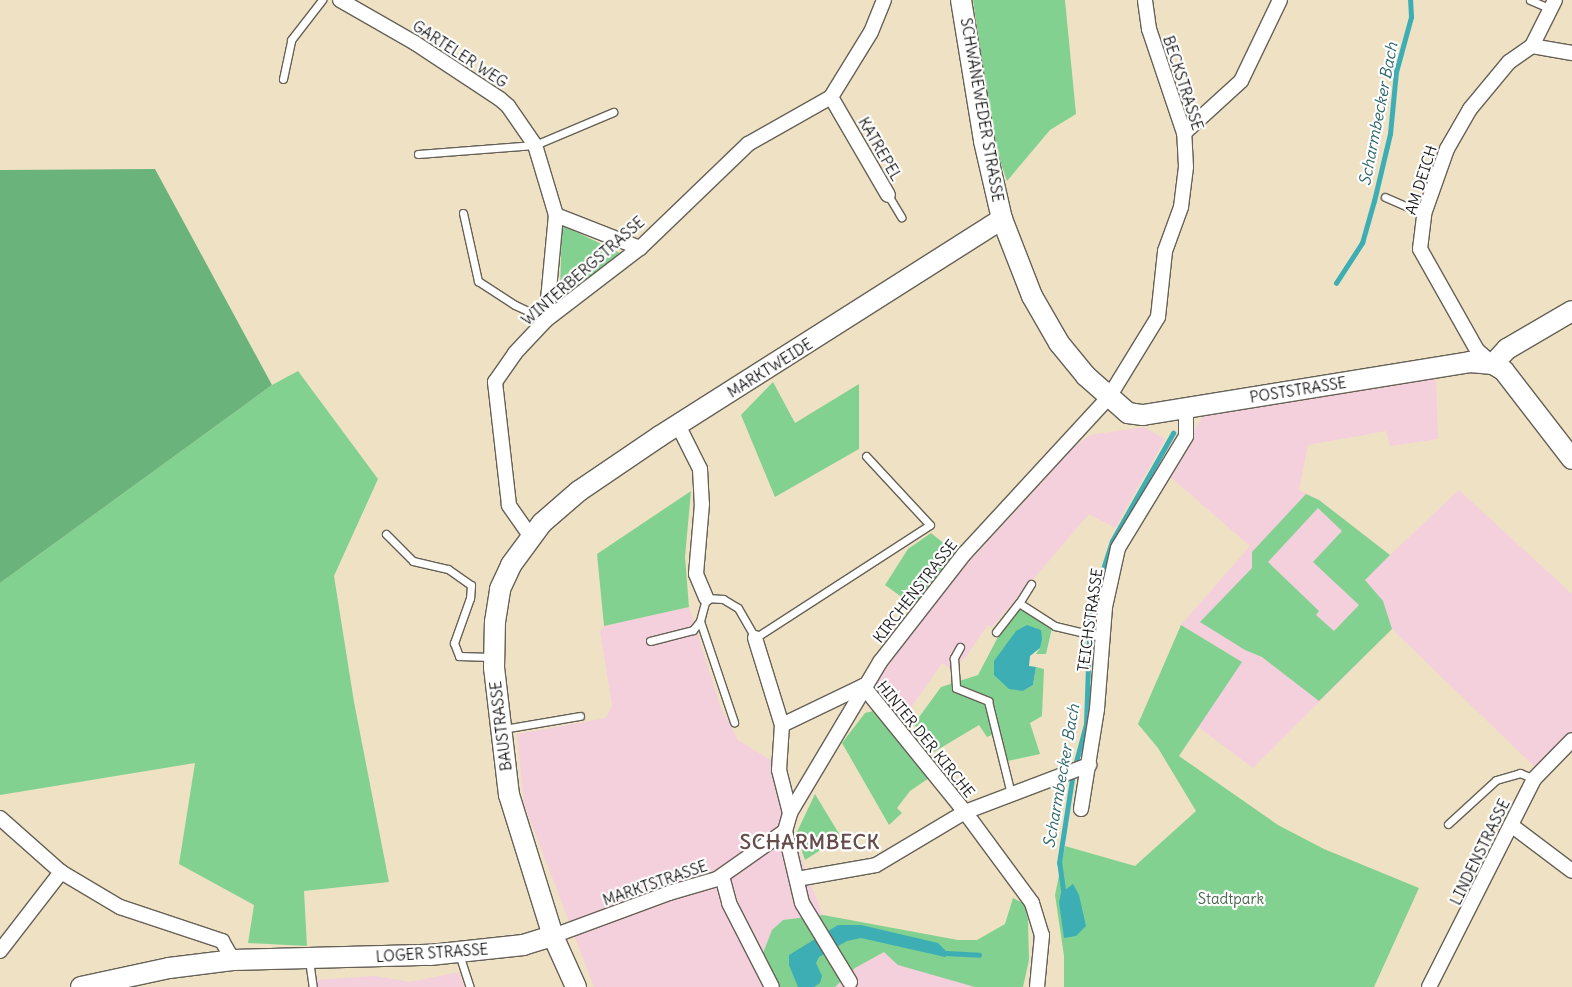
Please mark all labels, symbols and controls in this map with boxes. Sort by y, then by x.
street label: SCHWANEWEDER STRASSE [957,16,1007,204]
street label: GARTELER WEG [409,17,511,91]
street label: BECKSTRASSE [1159,33,1207,133]
water label: Scharmbecker Bach [1355,41,1401,187]
street label: KATREPEL [855,114,905,184]
street label: AM DEICH [1401,143,1441,217]
street label: WINTERBERGSTRASSE [518,213,648,329]
street label: MARKTWEIDE [724,335,816,401]
street label: POSTSTRASSE [1248,373,1348,407]
street label: KIRCHENSTRASSE [869,536,961,646]
street label: TEICHSTRASSE [1074,567,1106,673]
street label: HINTER DER KIRCHE [874,677,978,801]
street label: BAUSTRASSE [487,680,515,772]
water label: Scharmbecker Bach [1039,703,1083,849]
street label: LINDENSTRASSE [1447,796,1513,908]
district label: SCHARMBECK [739,829,881,853]
street label: MARKTSTRASSE [600,857,710,909]
park label: Stadtpark [1198,890,1264,908]
street label: LOGER STRASSE [375,940,489,966]

